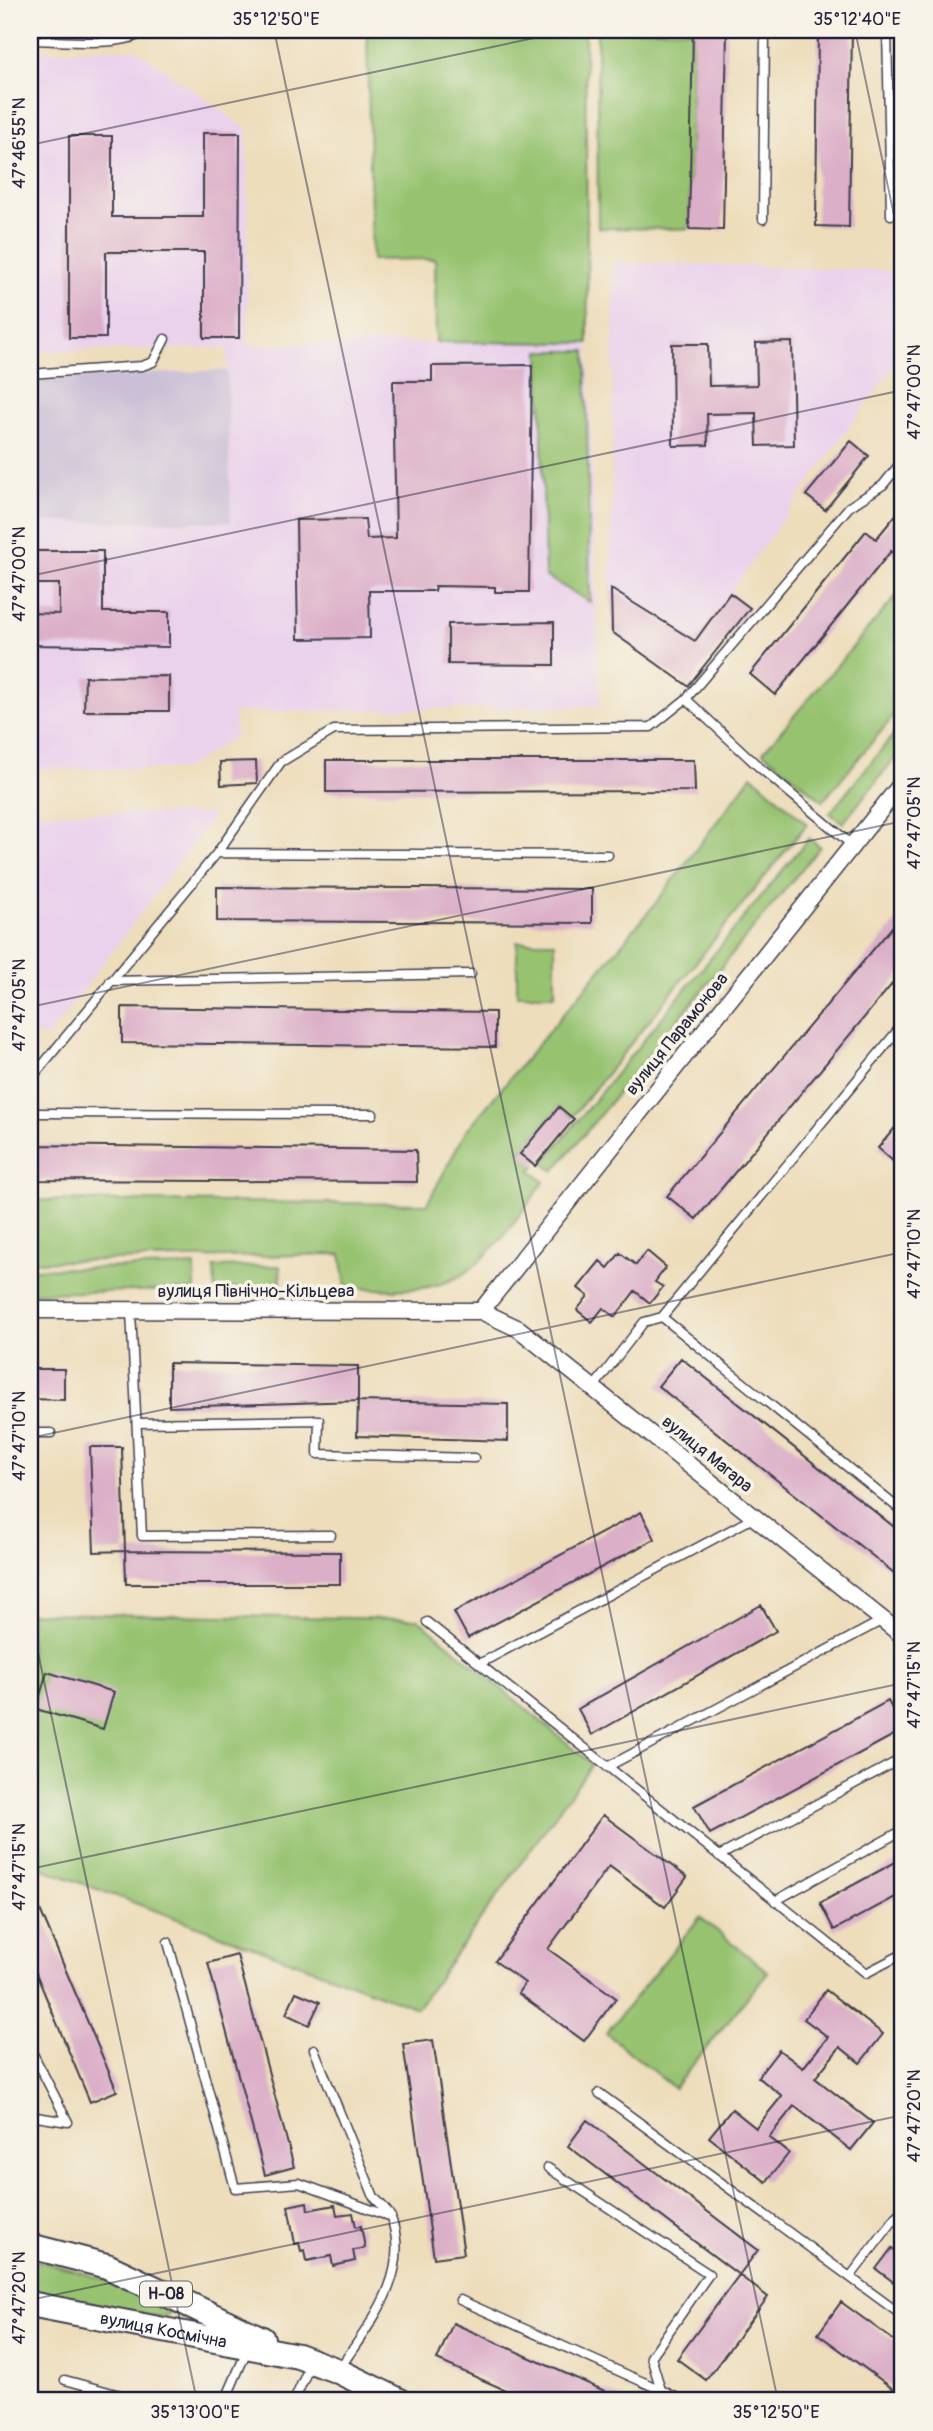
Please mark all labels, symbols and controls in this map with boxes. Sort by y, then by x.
text: 35°12'50"E [232,8,320,31]
text: 35°12'40"E [813,8,901,31]
text: 47°46'55"N [8,97,31,189]
text: 47°47'00"N [903,344,926,440]
text: 47°47'00"N [8,526,31,622]
text: 47°47'05"N [903,777,926,869]
text: 47°47'05"N [8,959,31,1051]
street label: вулиця Парамонова [621,968,733,1100]
text: 47°47'10"N [903,1209,926,1299]
street label: вулиця Північно-Кільцева [158,1280,354,1303]
text: 47°47'10"N [8,1391,31,1481]
street label: вулиця Магара [657,1410,757,1498]
text: 47°47'15"N [903,1641,926,1729]
text: 47°47'15"N [8,1823,31,1911]
text: 47°47'20"N [903,2069,926,2163]
text: 47°47'20"N [8,2251,31,2345]
road number: Н-08 [140,2282,192,2306]
street label: вулиця Космічна [98,2306,229,2353]
text: 35°13'00"E [150,2401,240,2424]
text: 35°12'50"E [732,2401,820,2424]

